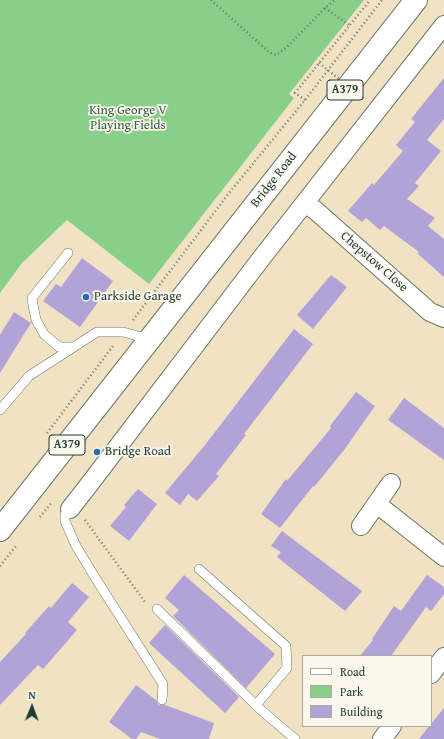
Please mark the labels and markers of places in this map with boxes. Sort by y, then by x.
place label: Parkside Garage [94,289,182,305]
marker: Parkside Garage [81,292,91,302]
place label: Bridge Road [105,444,171,460]
marker: Bridge Road [92,447,102,457]

